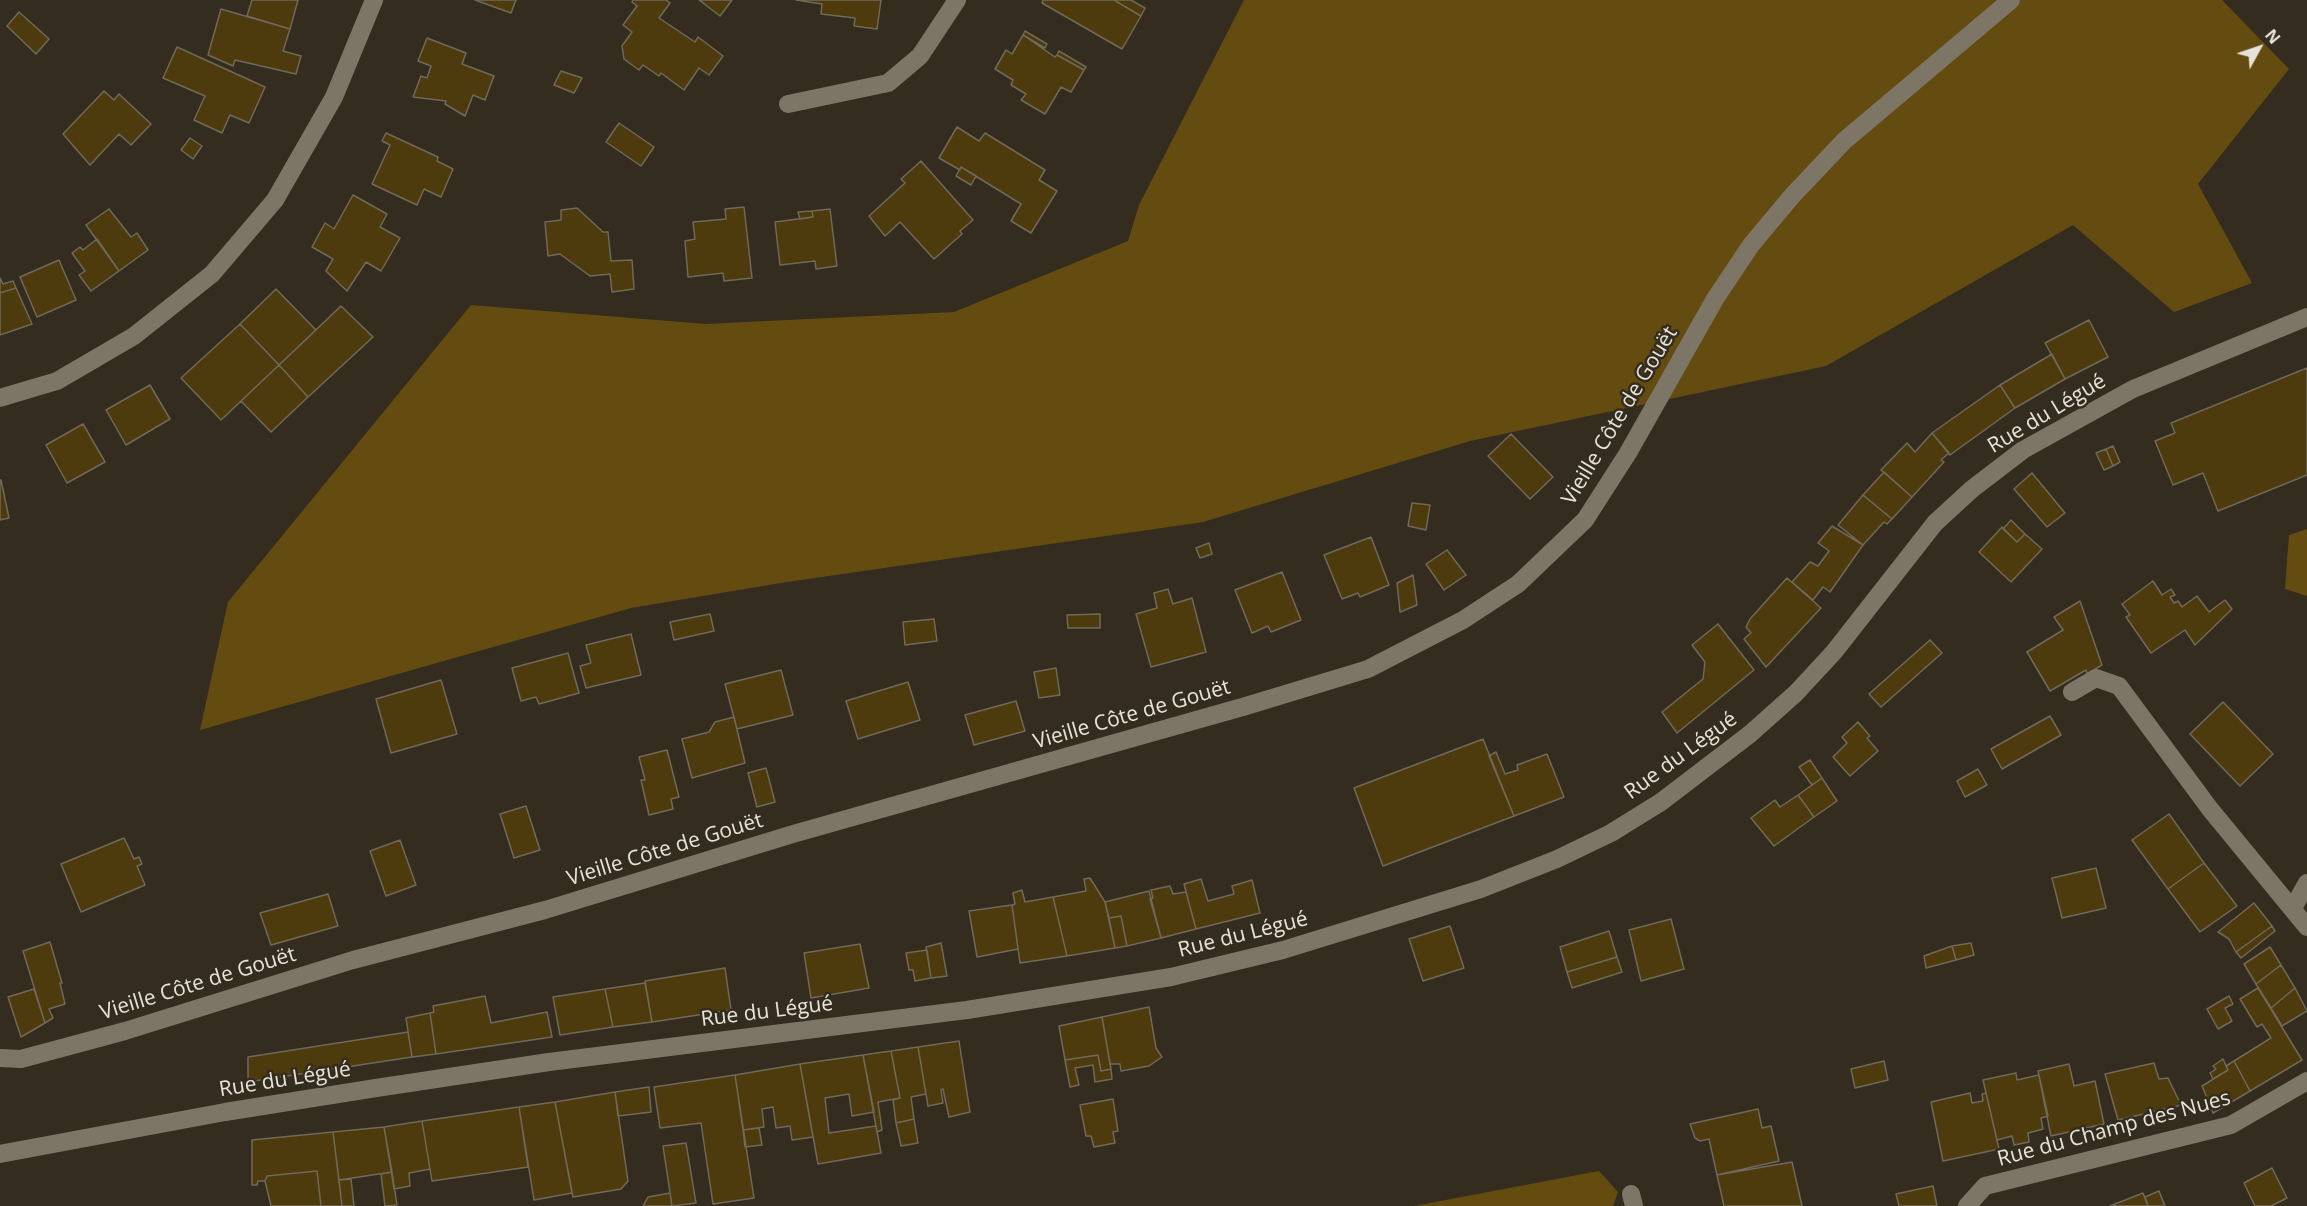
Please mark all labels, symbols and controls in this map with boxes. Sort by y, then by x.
north arrow [2229,18,2289,78]
text: N [2260,24,2285,48]
street label: Vieille Côte de Gouët [1557,322,1683,510]
street label: Rue du Légué [1983,369,2111,459]
street label: Vieille Côte de Gouët [1031,675,1233,755]
street label: Rue du Légué [1620,707,1742,805]
street label: Vieille Côte de Gouët [564,808,766,892]
street label: Rue du Légué [1175,907,1311,963]
street label: Vieille Côte de Gouët [97,942,299,1026]
street label: Rue du Légué [699,991,835,1033]
street label: Rue du Légué [217,1057,353,1103]
street label: Rue du Champ des Nues [1995,1086,2233,1172]

